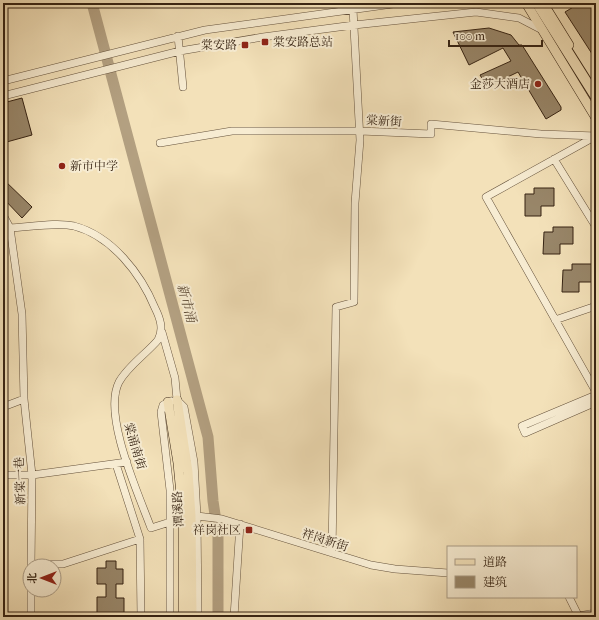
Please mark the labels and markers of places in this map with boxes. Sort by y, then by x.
place label: 棠安路总站 [273,35,333,49]
marker: 棠安路总站 [260,37,270,47]
place label: 棠安路 [201,38,237,52]
marker: 棠安路 [240,40,250,50]
place label: 金莎大酒店 [470,77,530,91]
marker: 金莎大酒店 [533,79,543,89]
place label: 新市中学 [70,159,118,173]
marker: 新市中学 [57,161,67,171]
place label: 祥岗社区 [193,523,241,537]
marker: 祥岗社区 [244,525,254,535]

